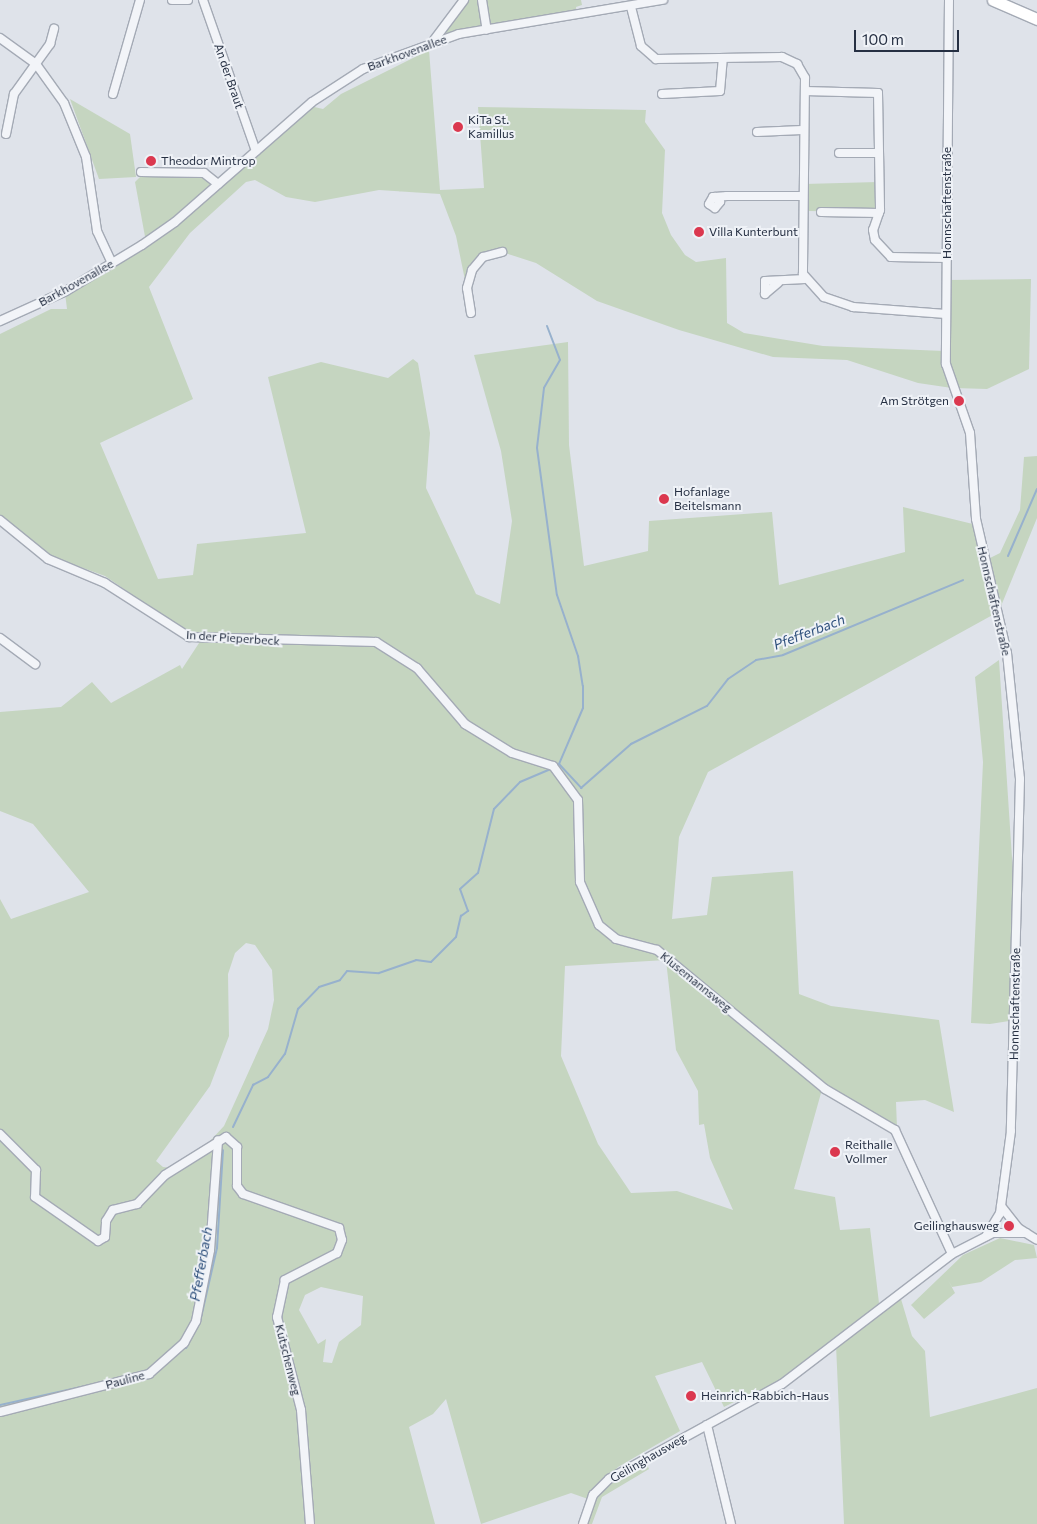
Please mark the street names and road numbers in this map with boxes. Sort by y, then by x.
street label: Barkhovenallee [365,32,449,74]
street label: An der Braut [211,41,247,111]
street label: Honnschaftenstraße [940,147,954,259]
street label: Barkhovenallee [36,257,116,309]
street label: Honnschaftenstraße [974,545,1014,657]
street label: In der Pieperbeck [186,628,280,648]
street label: Honnschaftenstraße [1007,948,1023,1060]
street label: Klusemannsweg [657,949,735,1015]
street label: Kutschenweg [272,1323,304,1397]
street label: Pauline [104,1368,146,1392]
street label: Geilinghausweg [608,1430,688,1486]

